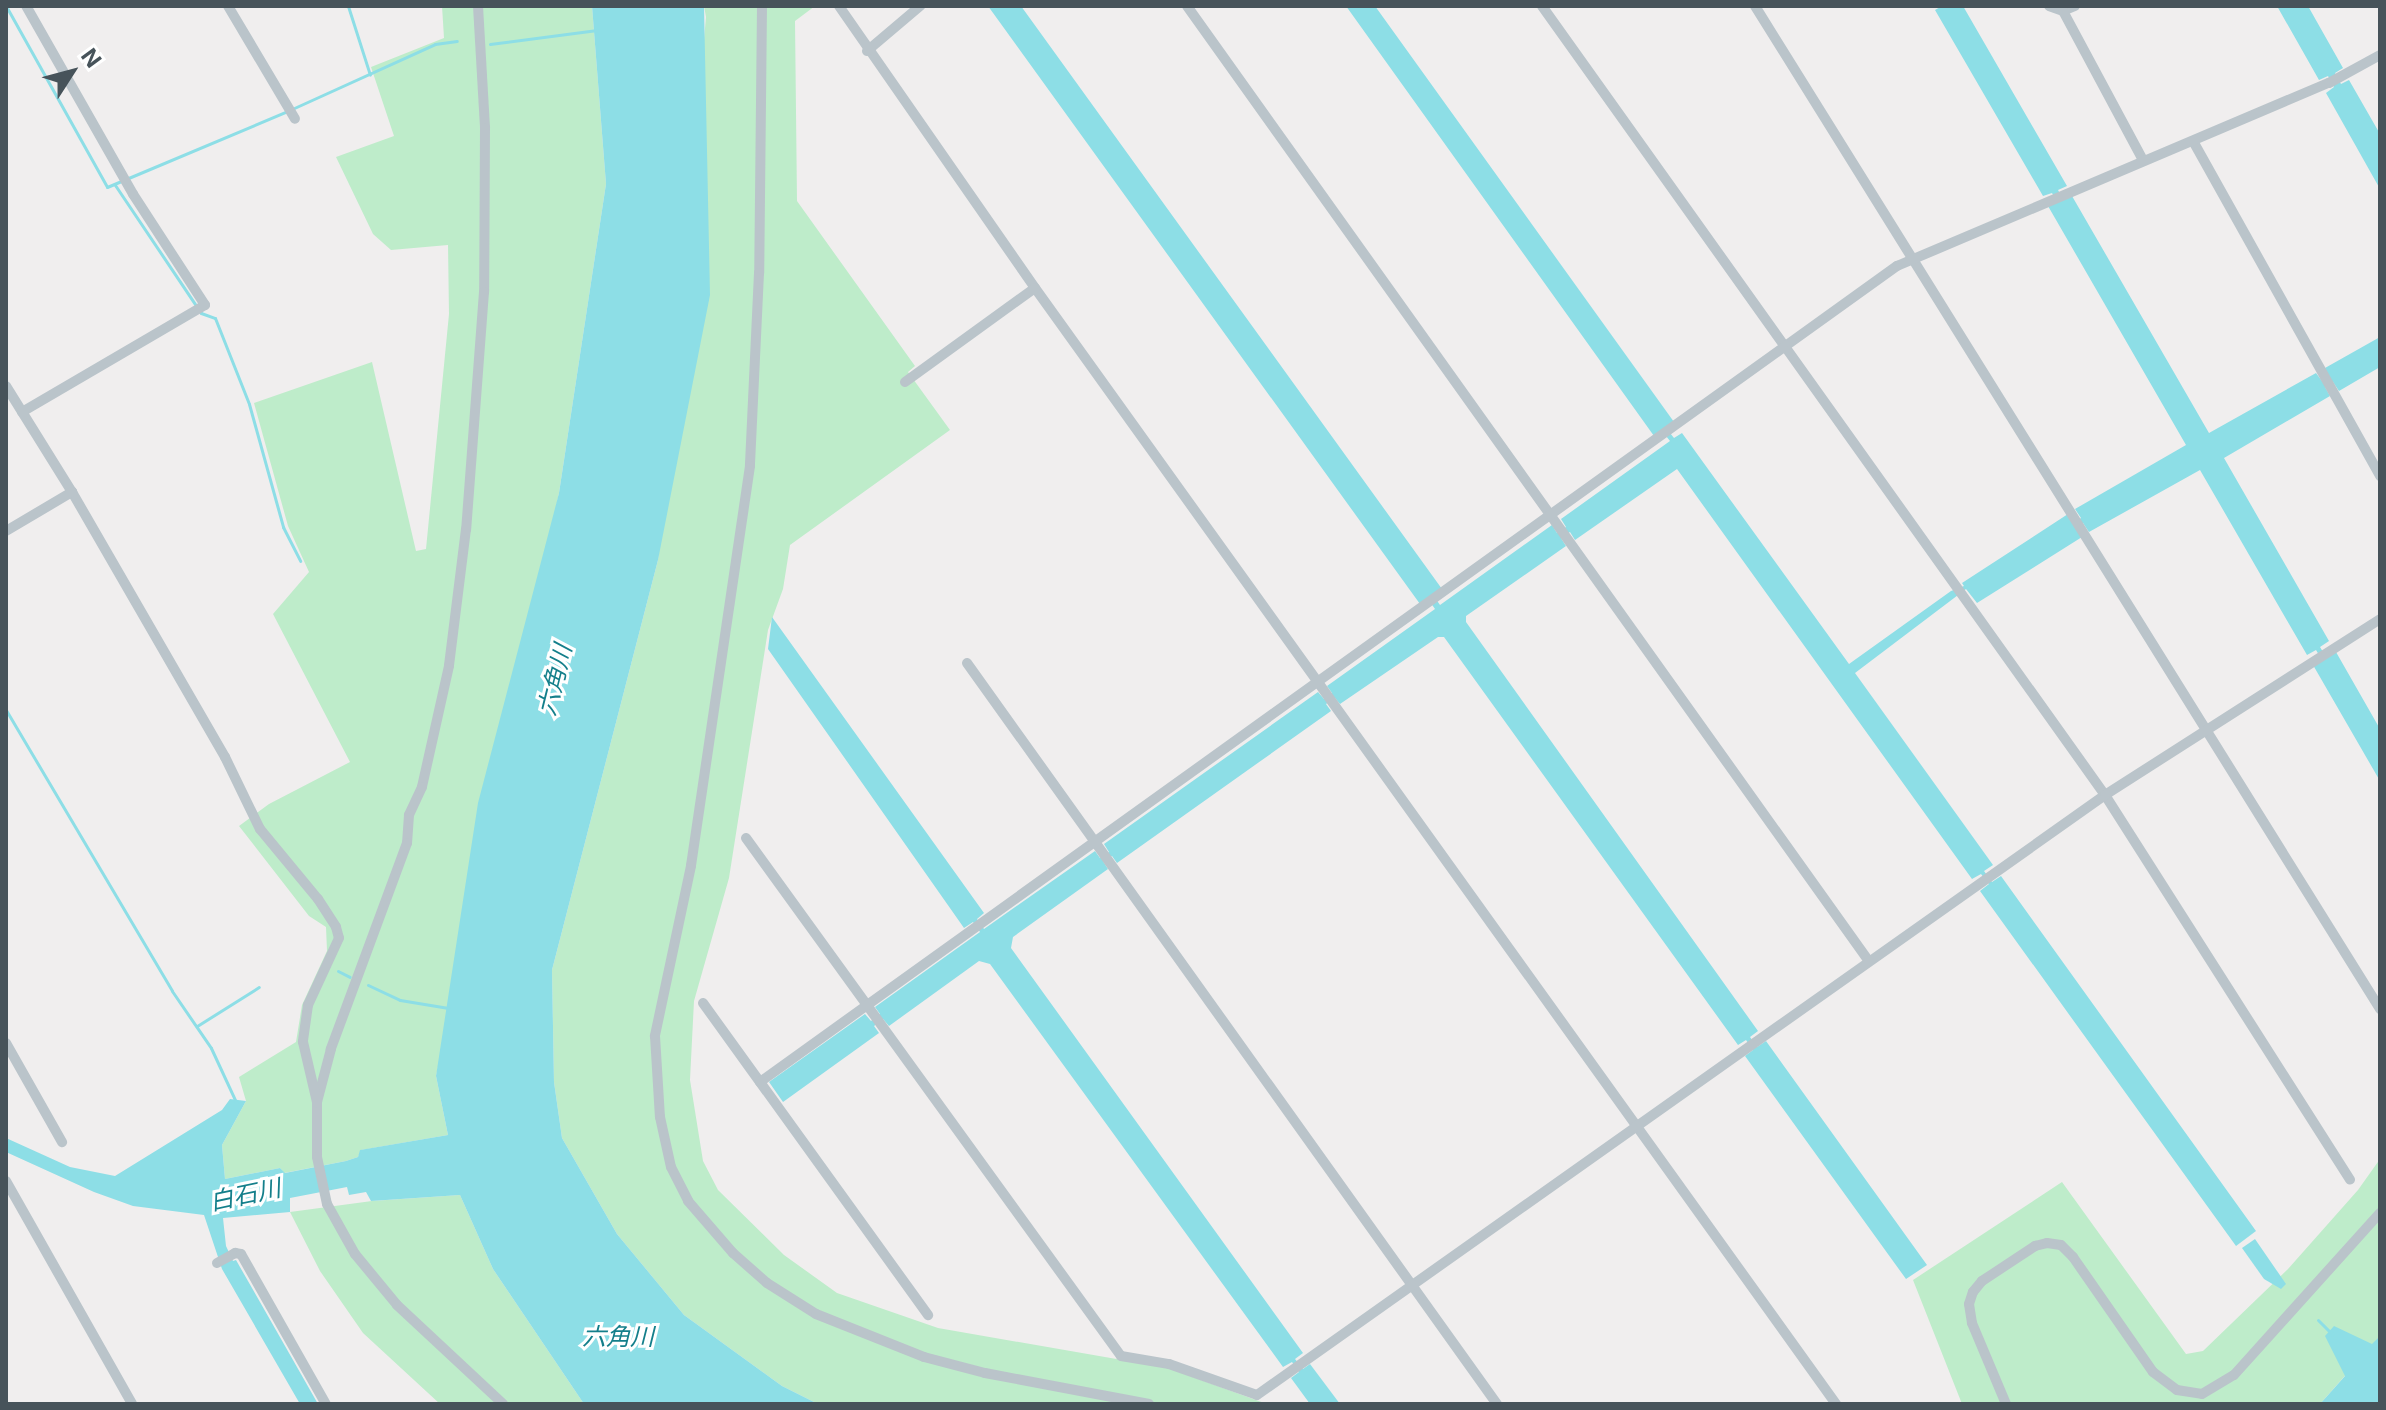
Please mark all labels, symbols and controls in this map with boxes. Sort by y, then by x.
north arrow [32,32,112,112]
text: N [76,43,107,72]
water label: 六角川 [532,642,578,718]
water label: 白石川 [207,1173,283,1217]
water label: 六角川 [582,1323,654,1351]

